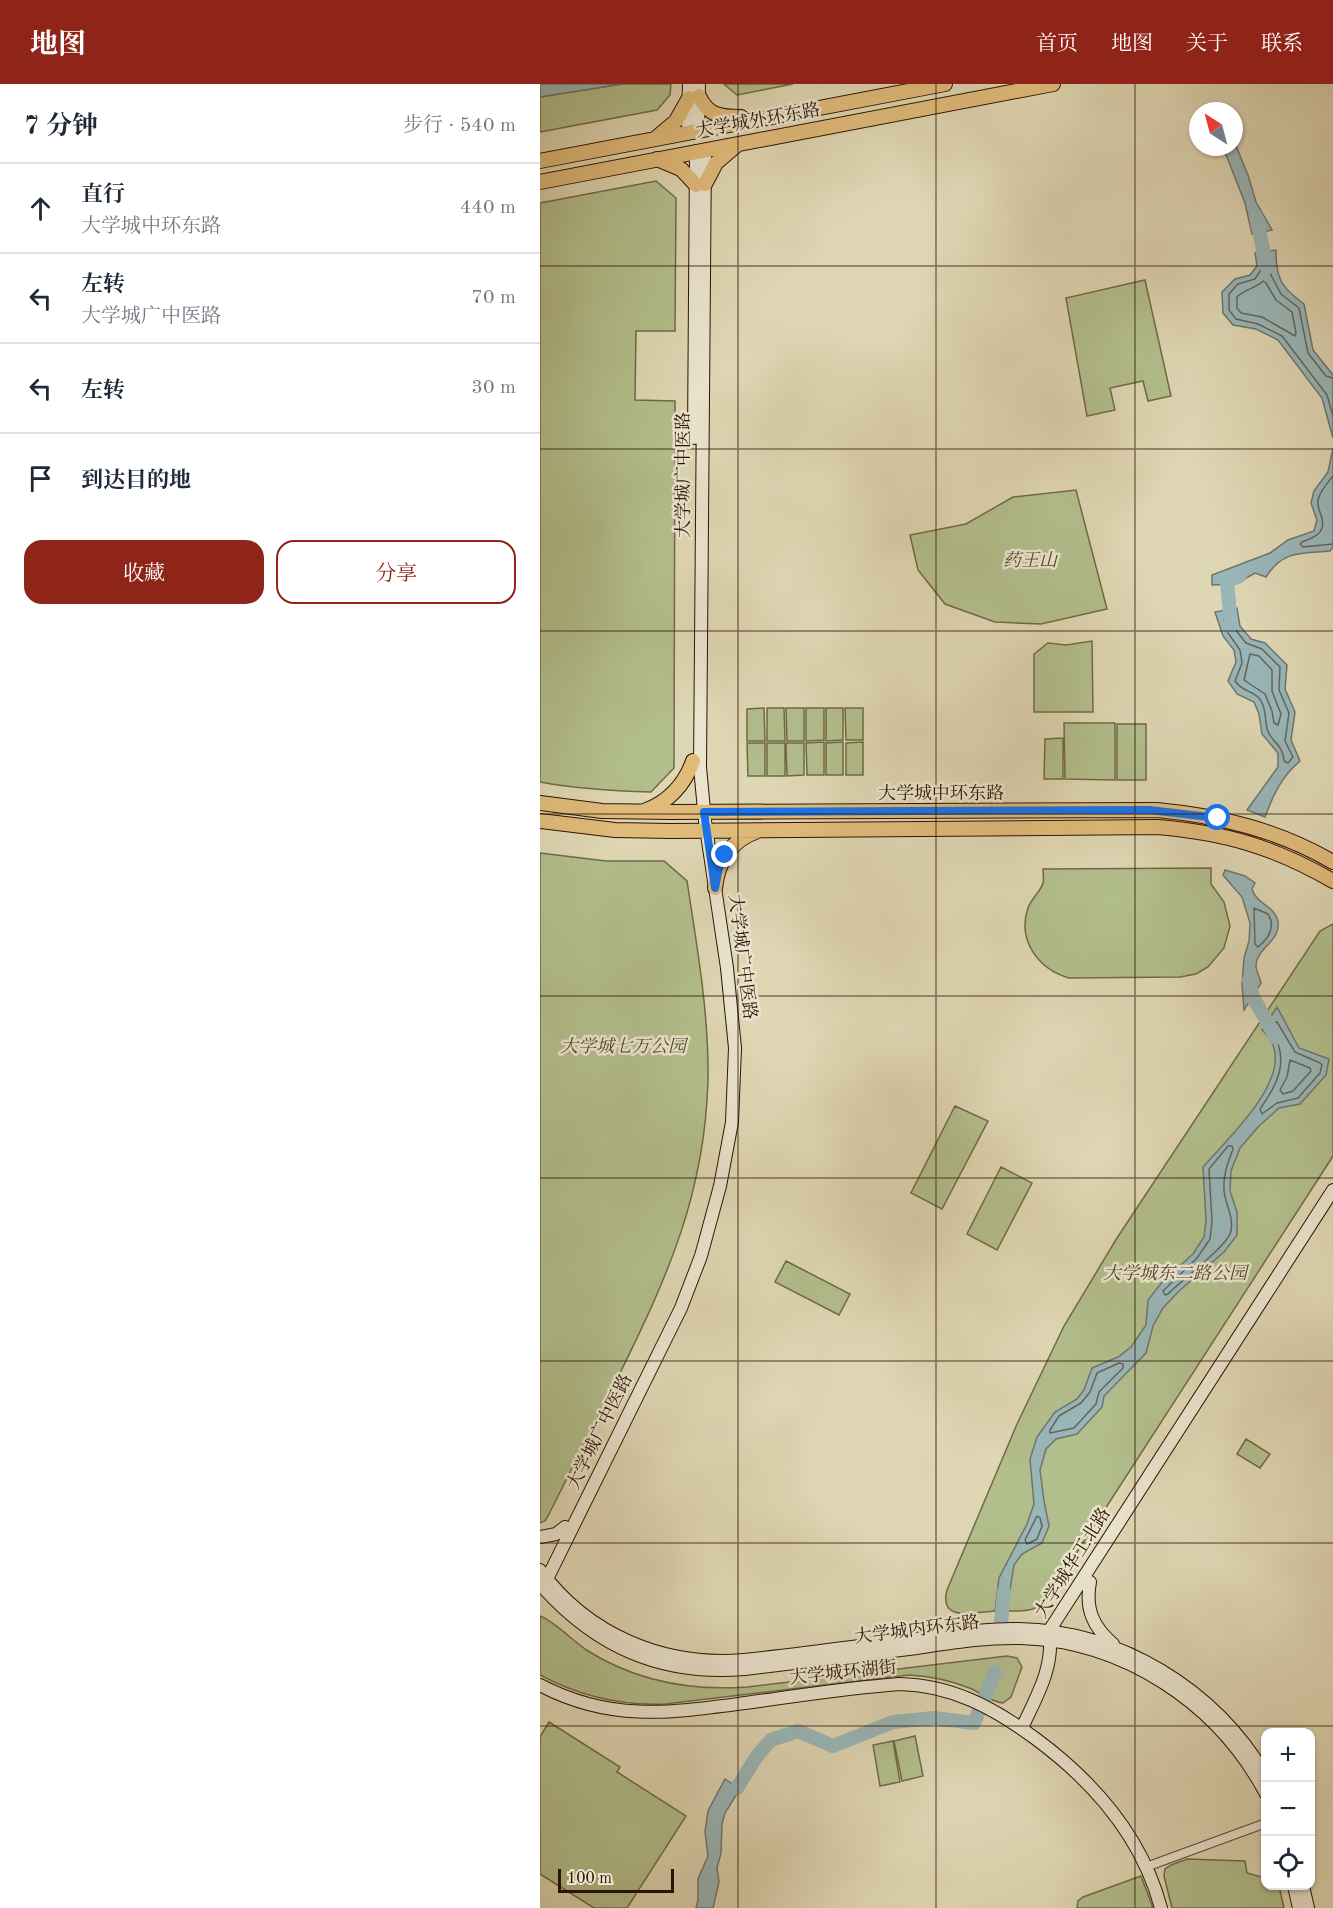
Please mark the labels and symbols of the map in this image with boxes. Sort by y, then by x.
street label: 大学城外环东路 [694,99,822,141]
north arrow [1189,102,1243,156]
street label: 大学城广中医路 [673,412,693,538]
park label: 药王山 [1003,550,1059,570]
street label: 大学城中环东路 [878,783,1004,803]
route start [1204,804,1230,830]
route end [711,841,737,867]
street label: 大学城广中医路 [725,893,761,1021]
park label: 大学城七万公园 [560,1036,689,1056]
park label: 大学城东二路公园 [1103,1263,1250,1283]
street label: 大学城广中医路 [562,1371,636,1493]
street label: 大学城华工北路 [1030,1504,1114,1621]
street label: 大学城内环东路 [853,1611,981,1647]
street label: 大学城环湖街 [788,1656,898,1688]
scale bar [558,1866,674,1894]

